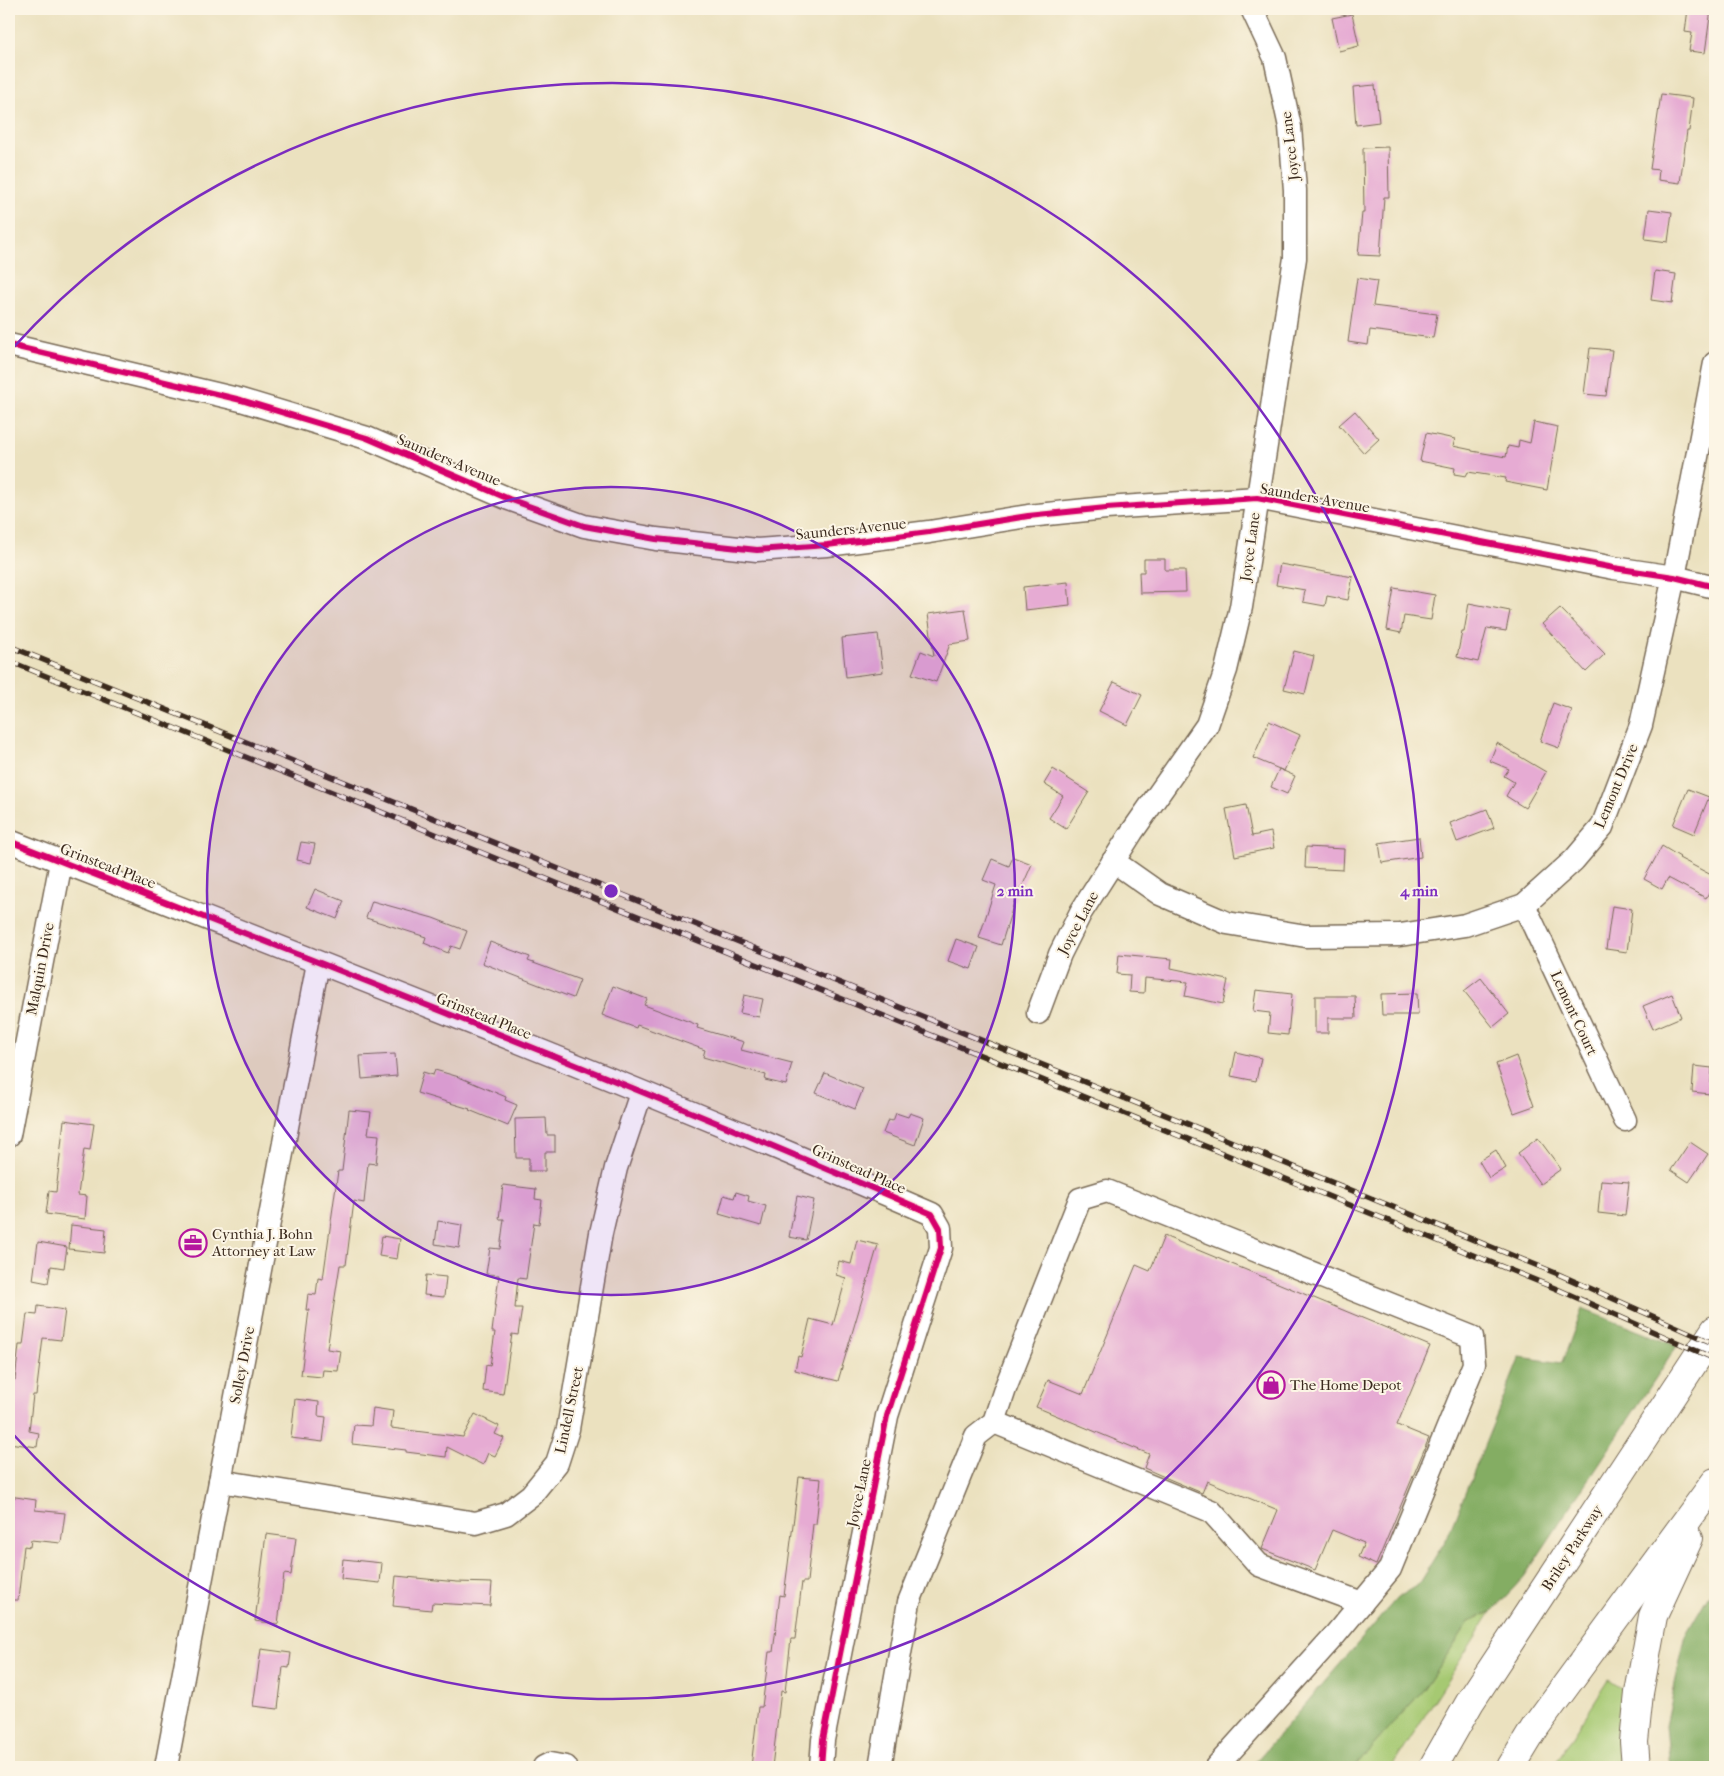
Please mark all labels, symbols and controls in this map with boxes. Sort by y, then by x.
street label: Joyce Lane [1277,110,1303,183]
street label: Saunders Avenue [394,430,504,490]
street label: Saunders Avenue [1259,480,1372,517]
street label: Joyce Lane [1236,511,1264,584]
street label: Saunders Avenue [795,514,908,544]
street label: Lemont Drive [1590,740,1642,831]
street label: Grinstead Place [58,840,159,893]
centre of rings [602,882,620,900]
text: 2 min [997,882,1034,900]
text: 4 min [1399,882,1438,900]
street label: Joyce Lane [1053,888,1103,959]
street label: Malquin Drive [22,921,58,1017]
street label: Lemont Court [1547,968,1602,1059]
street label: Grinstead Place [434,989,535,1043]
street label: Grinstead Place [809,1140,909,1198]
place label: Cynthia J. Bohn Attorney at Law [211,1225,316,1260]
office icon: Cynthia J. Bohn Attorney at Law [178,1228,208,1258]
street label: Solley Drive [226,1324,258,1405]
street label: Lindell Street [551,1364,587,1455]
shop icon: The Home Depot [1256,1370,1286,1400]
place label: The Home Depot [1290,1376,1402,1394]
street label: Joyce Lane [843,1457,875,1530]
street label: Briley Parkway [1538,1501,1607,1594]

